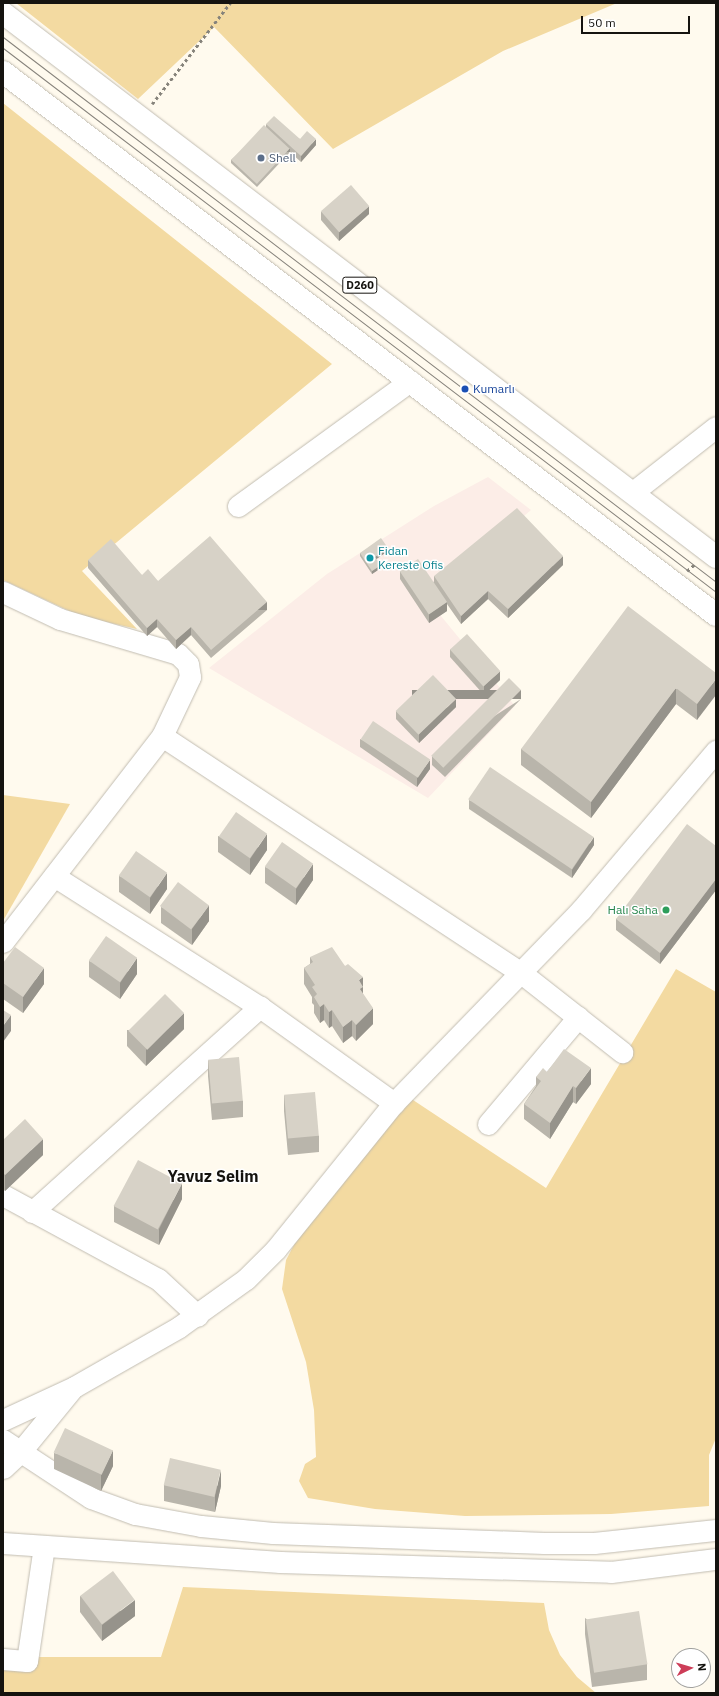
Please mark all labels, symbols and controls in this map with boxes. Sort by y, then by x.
scale bar [583,8,692,34]
text: 50 m [588,15,616,30]
place label: Shell [269,151,296,165]
marker: Shell [256,153,266,163]
road number: D260 [342,276,378,294]
place label: Kumarlı [473,382,515,396]
marker: Kumarlı [460,384,470,394]
place label: Fidan Kereste Ofis [378,544,443,572]
marker: Fidan Kereste Ofis [365,553,375,563]
place label: Halı Saha [607,903,658,917]
marker: Halı Saha [661,905,671,915]
district label: Yavuz Selim [167,1166,259,1186]
north arrow [671,1648,711,1688]
text: N [695,1662,709,1672]

